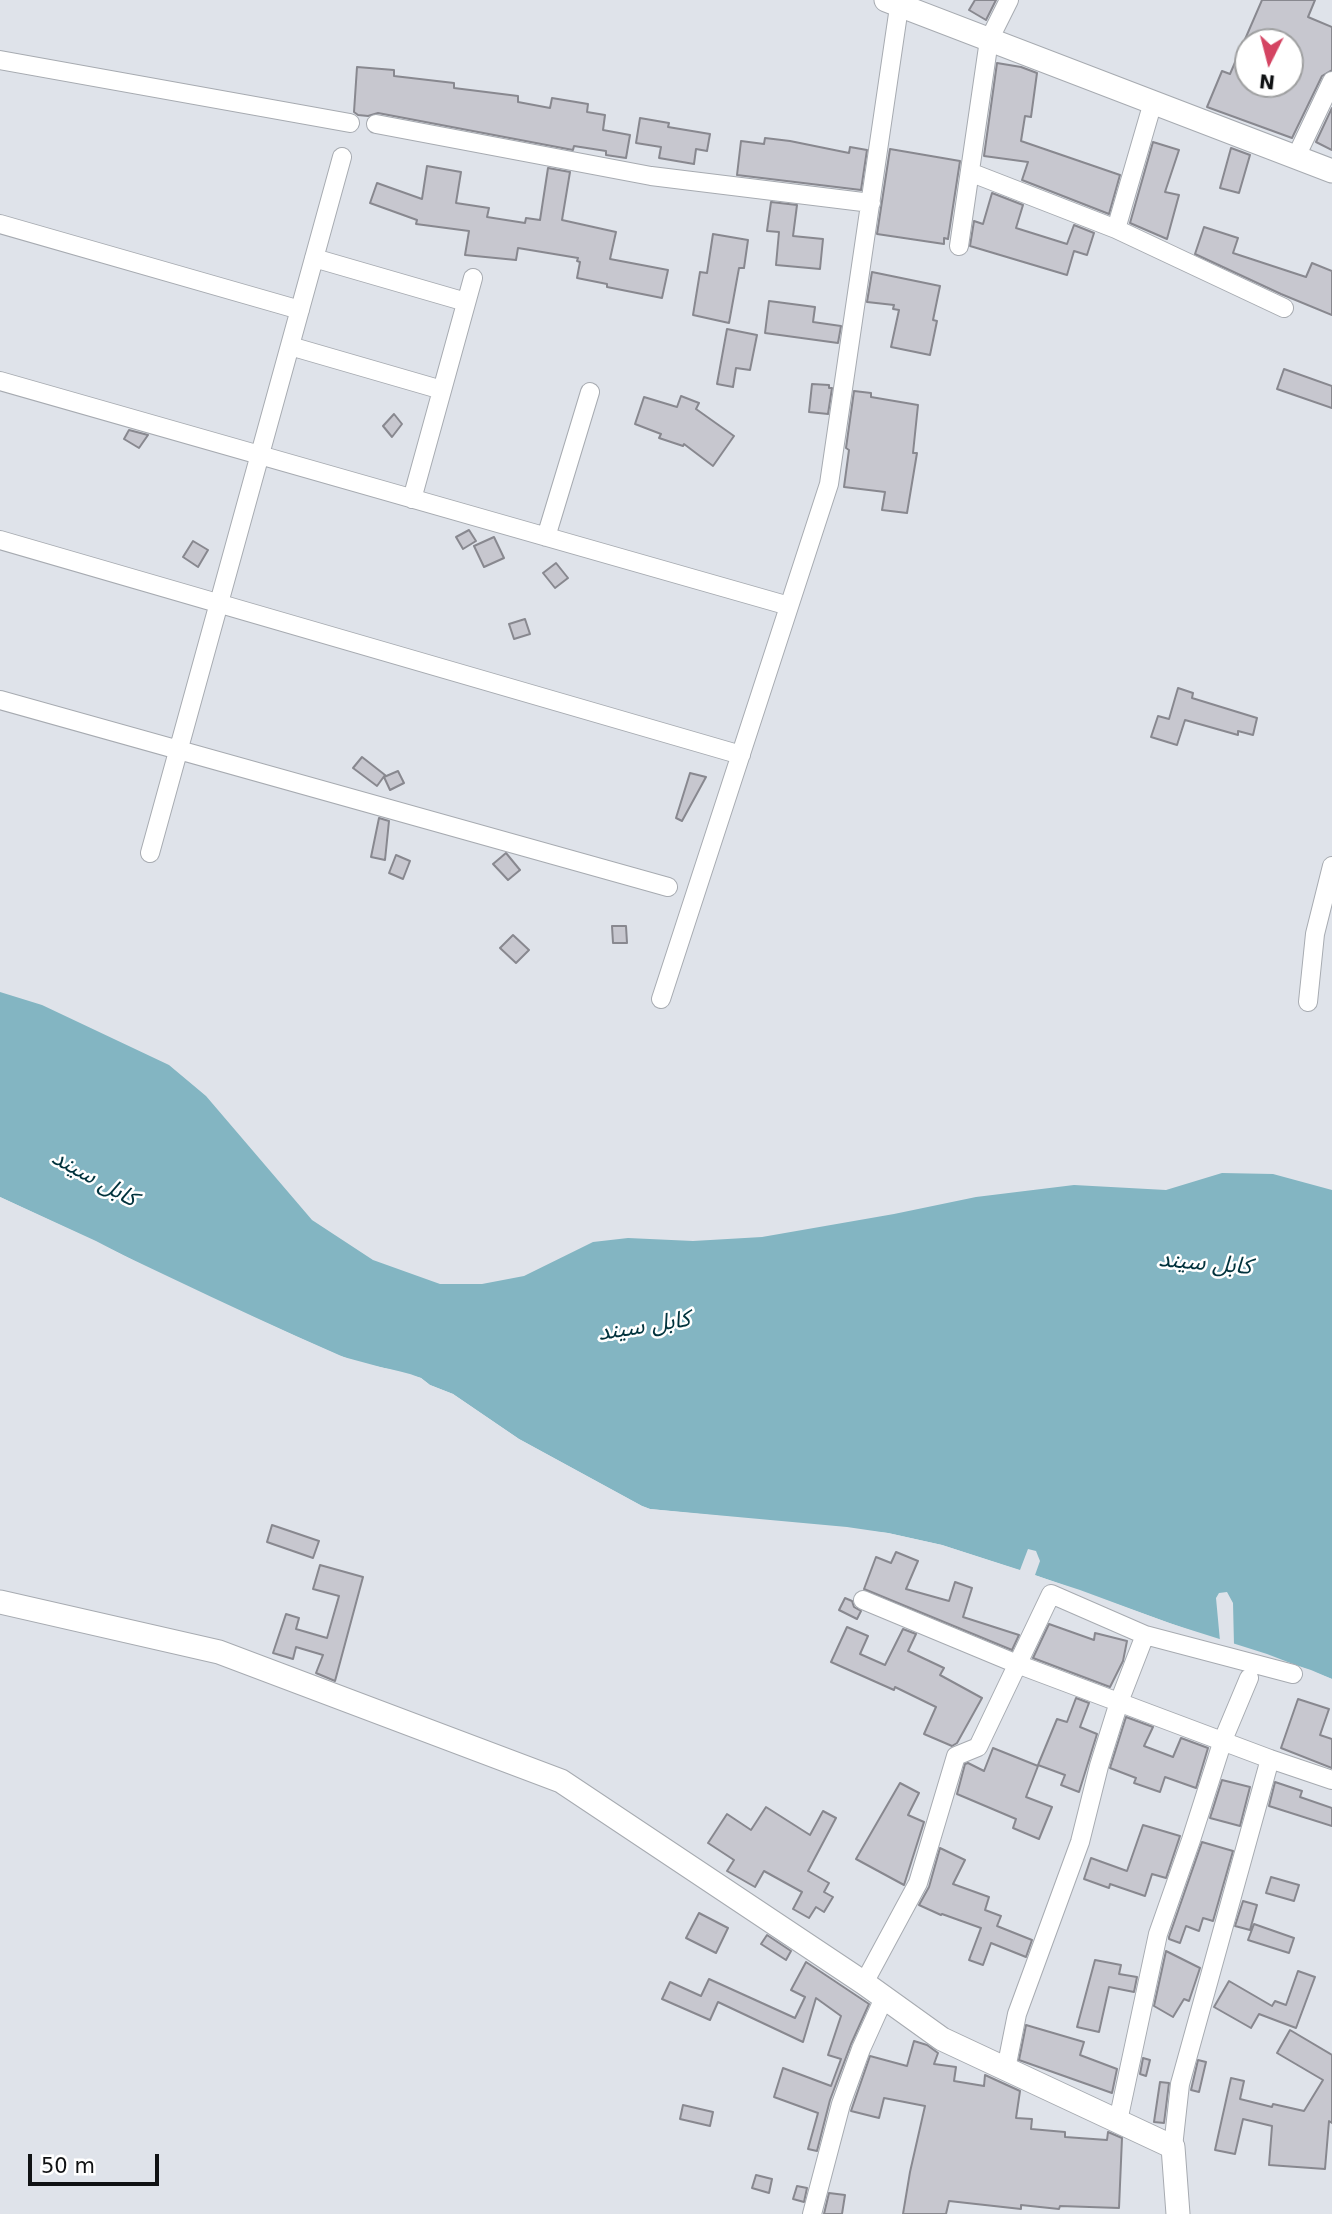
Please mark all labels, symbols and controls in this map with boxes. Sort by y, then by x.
north arrow [1234,28,1304,98]
text: N [1258,70,1276,94]
water label: کابل سيند [47,1144,141,1214]
water label: کابل سيند [1157,1246,1253,1282]
water label: کابل سيند [596,1306,692,1348]
scale bar [32,2140,163,2184]
text: 50 m [41,2154,95,2178]

